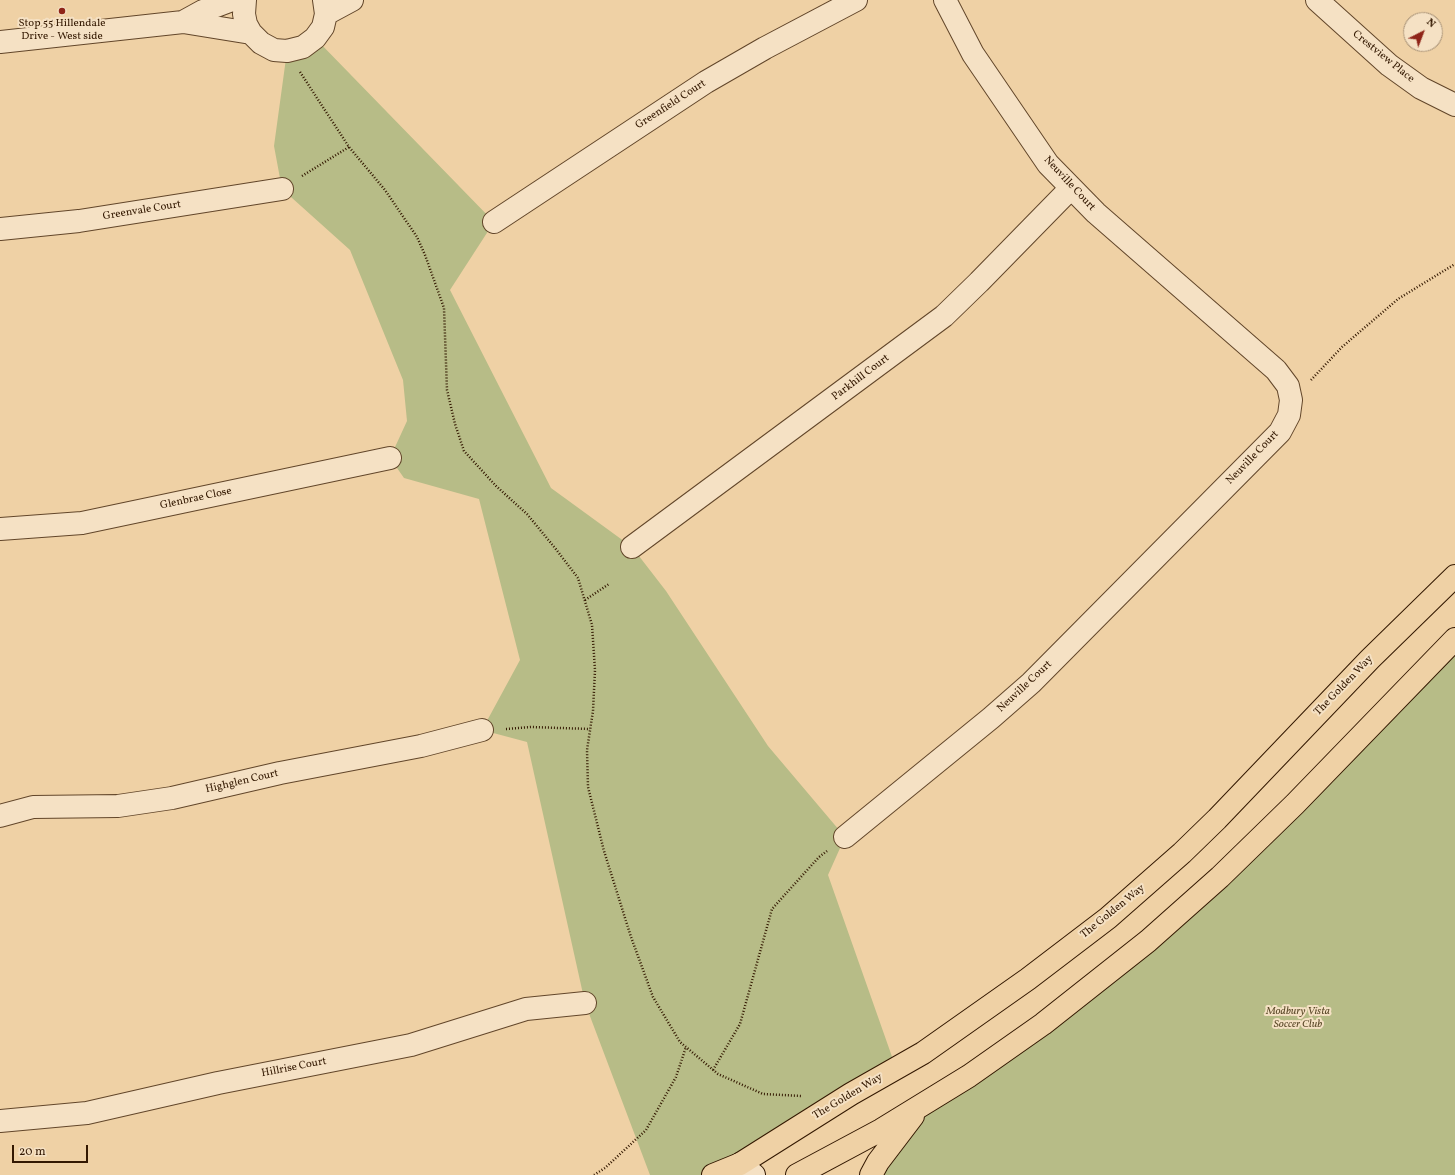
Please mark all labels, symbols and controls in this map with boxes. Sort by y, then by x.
marker: Stop 55 Hillendale Drive - West side [57,6,67,16]
north arrow [1403,12,1443,52]
text: N [1423,15,1439,32]
place label: Stop 55 Hillendale Drive - West side [18,17,106,43]
street label: Crestview Place [1349,28,1417,86]
street label: Greenfield Court [633,77,709,133]
street label: Neuville Court [1040,154,1098,214]
street label: Greenvale Court [102,198,182,224]
street label: Parkhill Court [830,352,892,404]
street label: Neuville Court [1224,428,1282,488]
street label: Glenbrae Close [159,485,233,513]
street label: The Golden Way [1312,653,1376,719]
street label: Neuville Court [995,658,1055,716]
street label: Highglen Court [204,767,280,797]
street label: The Golden Way [1078,882,1148,942]
park label: Modbury Vista Soccer Club [1266,1005,1330,1031]
street label: Hillrise Court [260,1055,328,1081]
street label: The Golden Way [811,1071,885,1123]
scale bar [14,1137,90,1163]
text: 20 m [19,1144,46,1160]

